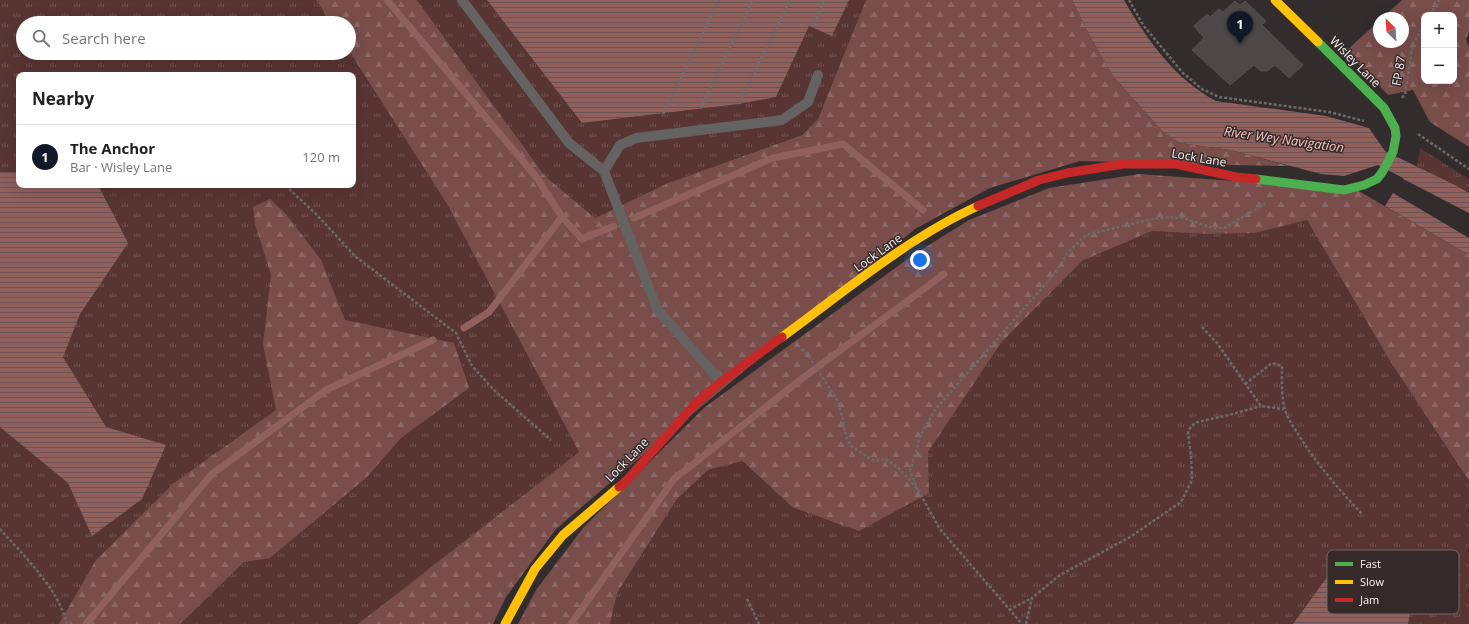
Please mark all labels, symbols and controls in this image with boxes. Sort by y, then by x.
pin: 1 [1227,11,1253,44]
north arrow [1373,12,1409,48]
map controls [1421,12,1457,84]
button: + [1421,12,1457,48]
search box [16,16,356,60]
icon: search [30,27,52,49]
text: Search here [62,28,146,48]
street label: Wisley Lane [1326,32,1385,91]
button: − [1421,48,1457,84]
street label: FP 87 [1388,54,1410,87]
text: Nearby [32,87,94,110]
water label: River Wey Navigation [1223,122,1345,156]
text: The Anchor [70,138,155,158]
street label: Lock Lane [1170,144,1228,171]
text: 1 [41,148,49,166]
text: 120 m [302,148,340,166]
text: Bar · Wisley Lane [70,158,172,176]
street label: Lock Lane [850,229,905,276]
your location [910,250,930,270]
street label: Lock Lane [601,434,652,486]
legend [1327,550,1459,614]
text: Fast [1360,556,1381,571]
text: Slow [1360,574,1384,589]
text: Jam [1359,592,1379,607]

